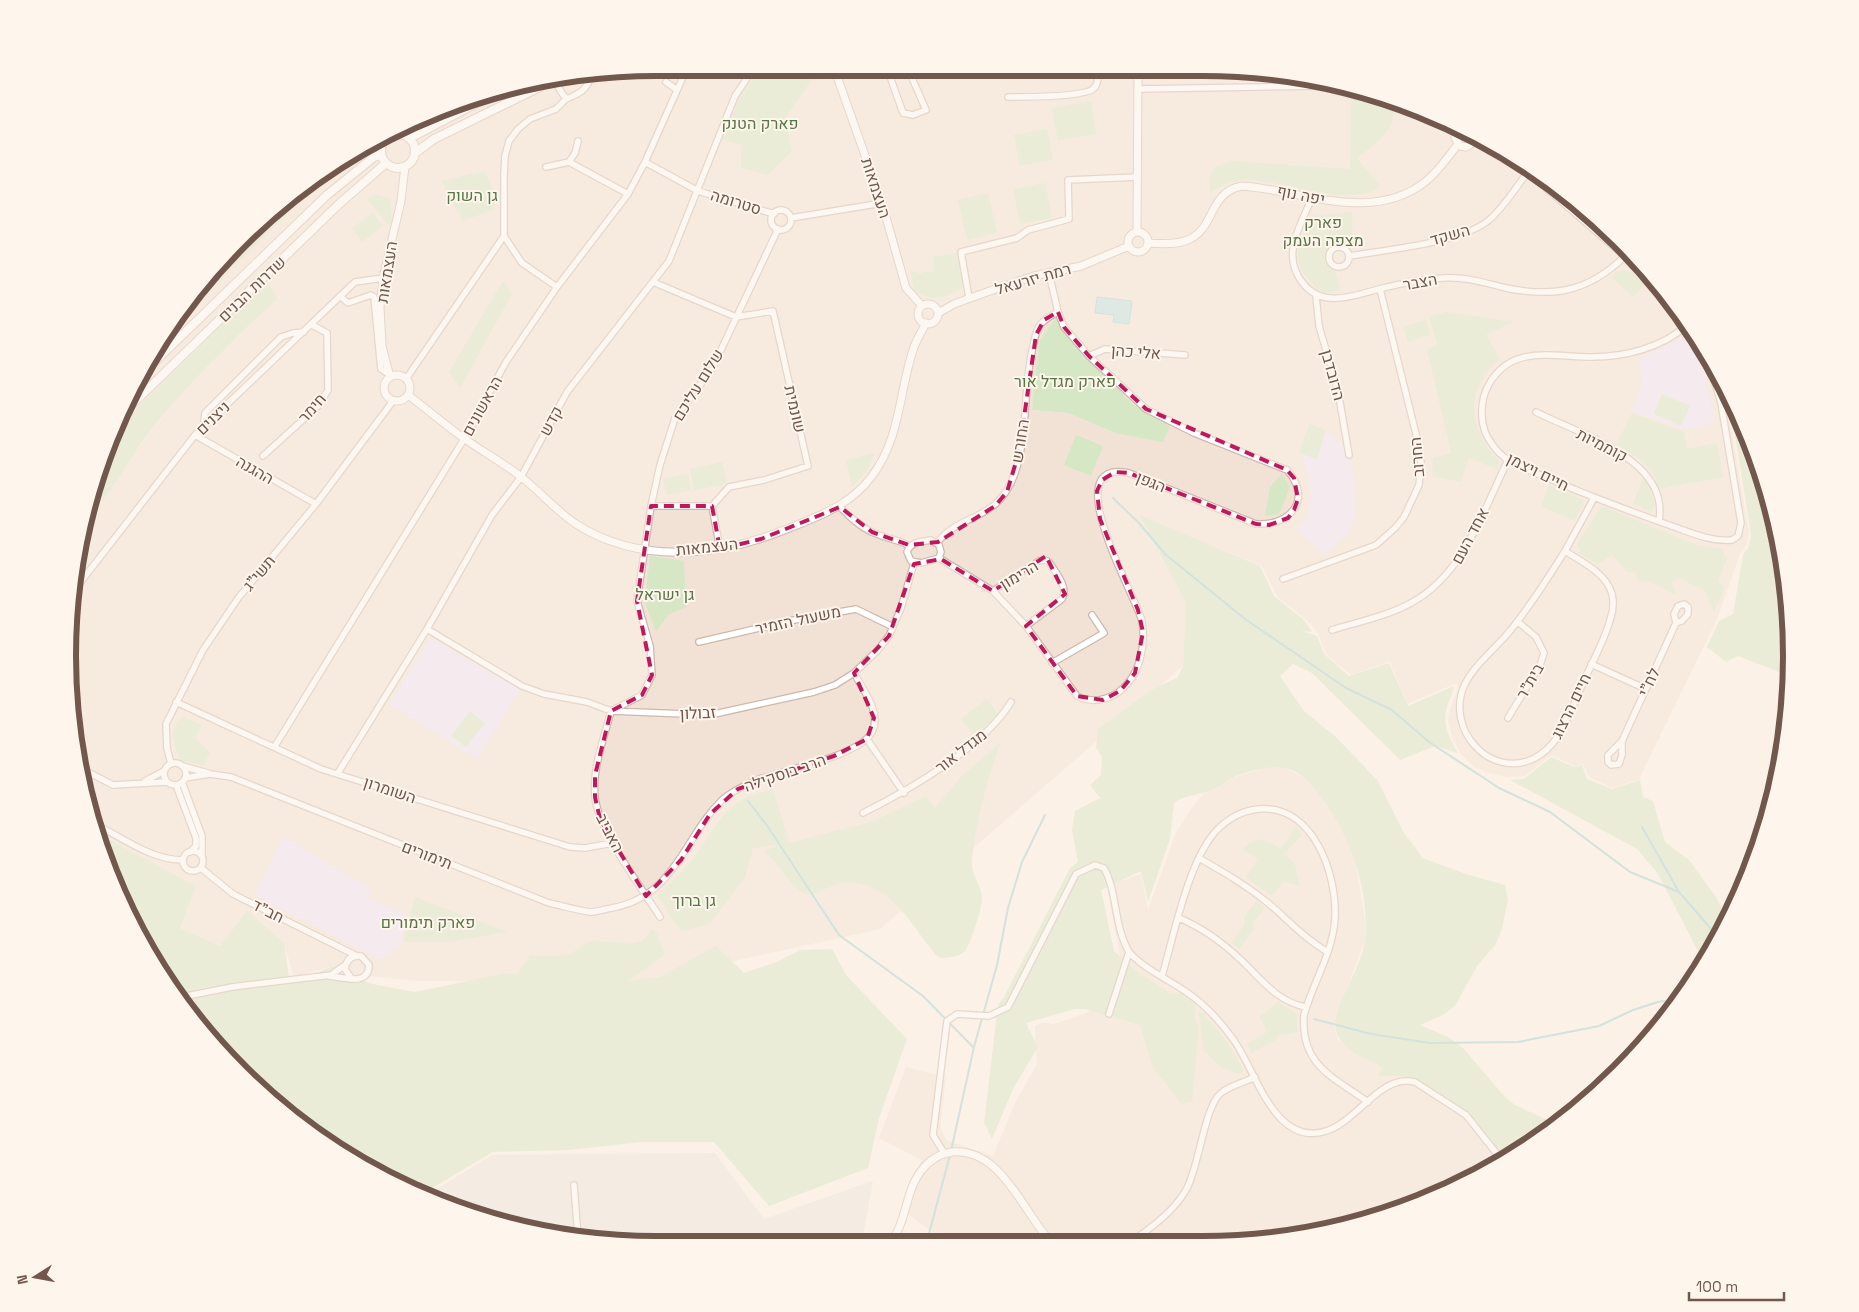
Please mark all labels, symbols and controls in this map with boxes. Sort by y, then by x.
park label: פארק הטנק [721,113,799,134]
street label: העצמאות [856,155,896,221]
street label: יפה נוף [1275,180,1327,210]
street label: סטרומה [708,184,764,220]
park label: גן השוק [446,185,498,206]
park label: פארק מצפה העמק [1282,212,1364,251]
street label: השקד [1428,219,1472,251]
street label: העצמאות [372,239,402,305]
street label: שדרות הבנים [214,251,290,327]
street label: רמת יזרעאל [993,258,1073,300]
street label: הצבר [1401,269,1439,295]
street label: אלי כהן [1110,340,1162,364]
street label: שלום עליכם [668,345,728,425]
street label: הדובדבן [1316,347,1350,403]
park label: פארק מגדל אור [1014,371,1116,392]
street label: הראשונים [457,372,507,440]
street label: שונמית [779,383,811,435]
street label: חימר [293,389,331,427]
street label: ניצנים [191,396,235,440]
street label: קדש [534,402,568,440]
street label: החורש [1006,417,1034,465]
street label: קוממיות [1573,423,1631,467]
street label: החרוב [1405,436,1429,478]
street label: חיים ויצמן [1503,448,1573,496]
street label: ההגנה [232,451,278,489]
street label: הגפן [1133,467,1169,497]
street label: אחד העם [1446,504,1494,568]
street label: העצמאות [675,533,739,561]
street label: תשי"ג [238,551,280,595]
street label: הרימון [996,555,1042,595]
park label: גן ישראל [636,584,694,605]
street label: משעול הזמיר [753,601,843,639]
street label: בית"ר [1511,659,1549,703]
street label: לח"י [1633,664,1665,700]
street label: חיים הרצוג [1546,670,1596,742]
street label: זבולון [679,702,717,724]
street label: מגדל אור [931,724,991,778]
street label: הרב בוסקילה [741,749,829,797]
street label: השומרון [361,772,419,808]
street label: האביב [591,810,629,856]
street label: תימורים [399,836,455,874]
park label: גן ברוך [672,890,716,911]
street label: חב"ד [248,894,288,928]
park label: פארק תימורים [381,912,475,933]
north arrow [10,1252,60,1302]
scale bar [1689,1270,1784,1302]
text: N [13,1273,32,1286]
text: 100 m [1696,1277,1738,1296]

